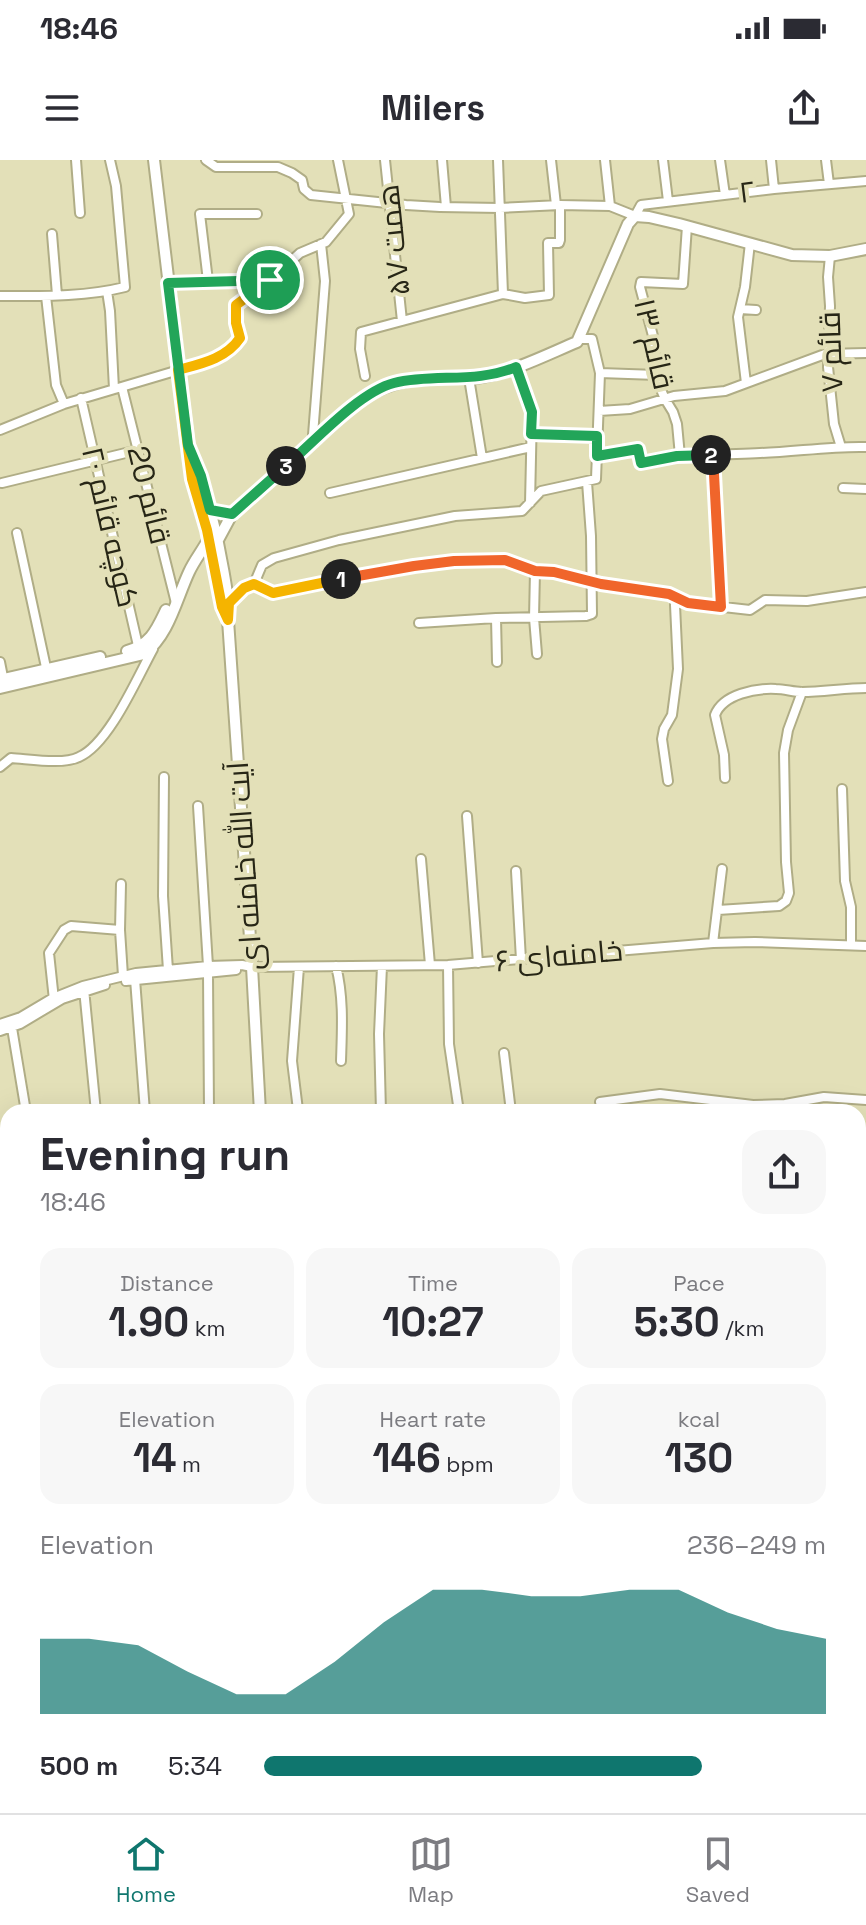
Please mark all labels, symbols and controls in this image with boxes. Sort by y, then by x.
text: 18:46 [40,9,118,48]
text: Milers [381,85,485,131]
icon: menu [40,86,84,130]
icon: share [782,86,826,130]
street label: ۲ [737,171,757,212]
street label: همت ۵۷ [368,183,419,298]
pin [236,246,304,314]
icon: arrive [248,258,292,302]
street label: قائم ۱۳ [624,295,684,393]
street label: قائم ۷ [810,311,852,393]
pin: 2 [691,435,731,475]
text: 2 [704,441,718,469]
street label: قائم 20 [118,442,180,548]
street label: کوچه قائم ۲۰ [72,443,148,611]
pin: 3 [266,446,306,486]
text: 3 [279,452,293,480]
pin: 1 [321,559,361,599]
text: 1 [336,565,346,593]
street label: آیت الله خامنه ای [218,760,271,972]
street label: خامنه‌ای ۶ [494,931,624,981]
text: Evening run [40,1127,290,1183]
button: share [742,1130,826,1214]
text: 18:46 [40,1185,106,1219]
text: Distance [120,1269,214,1297]
text: Time [408,1269,458,1297]
text: Pace [673,1269,725,1297]
text: 1.90 [109,1297,189,1348]
text: 10:27 [382,1297,484,1348]
text: 5:30 [634,1297,720,1348]
text: km [189,1314,225,1342]
text: /km [720,1314,764,1342]
text: Elevation [119,1405,215,1433]
text: Heart rate [380,1405,486,1433]
text: kcal [678,1405,720,1433]
text: 14 [133,1433,176,1484]
text: 146 [372,1433,441,1484]
text: 130 [665,1433,733,1484]
text: m [176,1450,201,1478]
text: bpm [441,1450,494,1478]
text: Elevation [40,1528,154,1562]
text: 236–249 m [687,1528,826,1562]
text: 500 m [40,1749,118,1783]
text: 5:34 [168,1749,222,1783]
tab: Home [116,1832,176,1908]
tab: Map [408,1832,454,1908]
tab: Saved [686,1832,750,1908]

